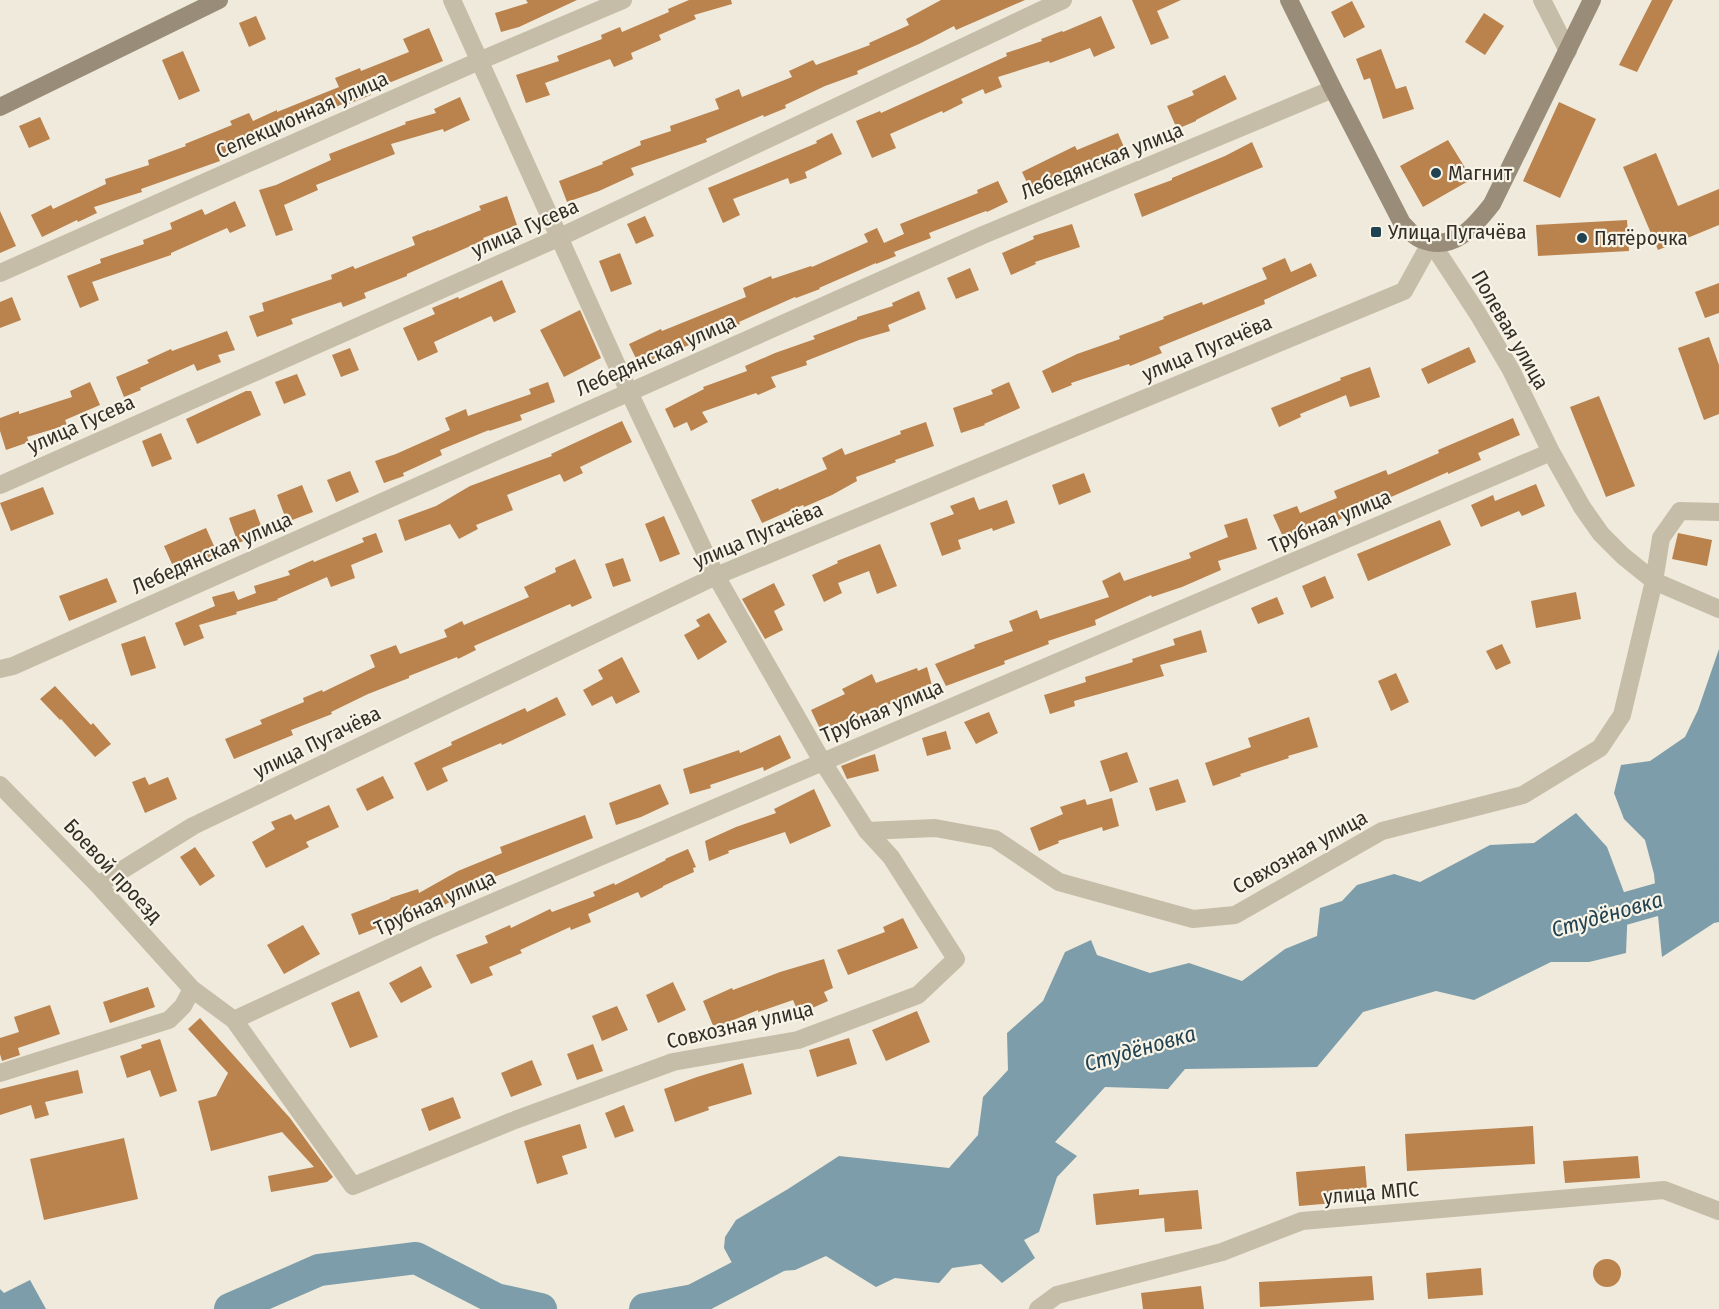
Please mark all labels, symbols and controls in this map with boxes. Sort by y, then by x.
street label: Селекционная улица [212,65,392,165]
street label: Лебедянская улица [1017,117,1187,205]
place label: Магнит [1448,160,1513,186]
marker: Магнит [1429,166,1443,180]
street label: улица Гусева [467,193,583,263]
place label: Улица Пугачёва [1387,219,1527,245]
marker: Улица Пугачёва [1369,225,1383,239]
place label: Пятёрочка [1594,225,1688,251]
marker: Пятёрочка [1575,231,1589,245]
street label: Полевая улица [1465,266,1555,394]
street label: Лебедянская улица [572,308,740,402]
street label: улица Пугачёва [1138,309,1276,387]
street label: улица Гусева [23,389,139,459]
street label: Трубная улица [1265,484,1395,558]
street label: улица Пугачёва [689,496,827,574]
street label: Лебедянская улица [128,506,296,600]
street label: Трубная улица [817,674,947,748]
street label: улица Пугачёва [249,700,385,784]
street label: Совхозная улица [1228,804,1372,900]
street label: Боевой проезд [58,813,168,929]
street label: Трубная улица [370,865,500,941]
water label: Студёновка [1548,886,1666,943]
street label: Совхозная улица [664,995,816,1055]
water label: Студёновка [1081,1020,1199,1077]
street label: улица МПС [1322,1176,1420,1210]

